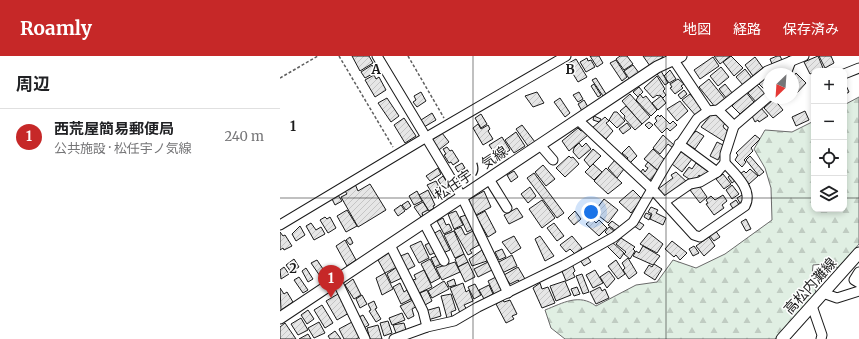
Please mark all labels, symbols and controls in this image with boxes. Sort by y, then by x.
text: Roamly [20,16,92,40]
text: 地図 [683,20,711,38]
text: 経路 [733,20,761,38]
text: 保存済み [783,20,839,38]
text: A [370,61,381,78]
text: B [565,61,575,78]
north arrow [763,68,799,104]
map controls [811,68,847,212]
button: + [811,68,847,104]
text: 周辺 [16,73,50,95]
button: − [811,104,847,140]
text: 1 [290,118,296,135]
text: 西荒屋簡易郵便局 [54,119,174,138]
text: 1 [26,128,32,145]
text: 240 m [224,128,264,145]
text: 公共施設 · 松任宇ノ気線 [54,140,192,157]
button: locate [811,140,847,176]
street label: 松任宇ノ気線 [431,142,511,204]
button: layers [811,176,847,212]
your location [581,202,601,222]
street label: 高松内灘線 [780,254,840,318]
text: 2 [289,260,297,277]
pin: 1 [318,265,344,298]

